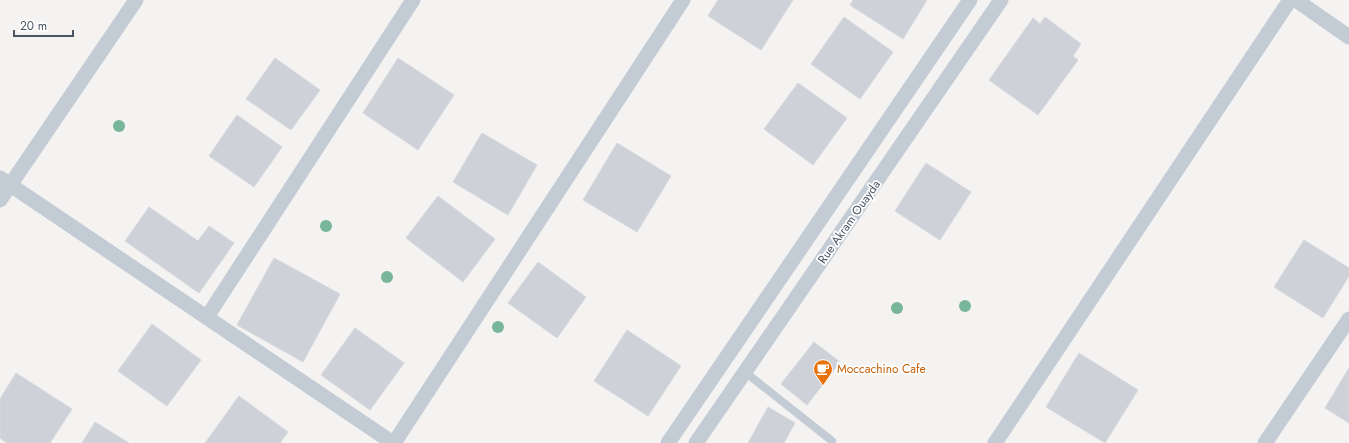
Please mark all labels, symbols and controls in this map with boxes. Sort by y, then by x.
scale bar [14,12,73,38]
text: 20 m [20,17,47,35]
street label: Rue Akram Ouayda [813,176,885,267]
cafe icon: Moccachino Cafe [812,358,834,386]
place label: Moccachino Cafe [837,360,926,378]

